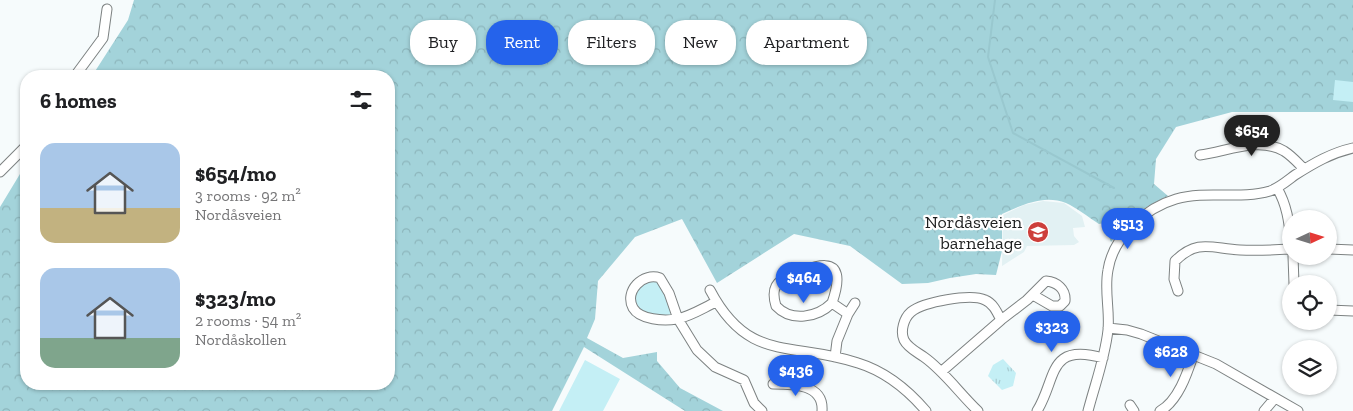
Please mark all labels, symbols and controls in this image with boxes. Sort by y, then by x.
chip: Buy [410,20,476,65]
chip: Rent [486,20,558,65]
chip: Filters [568,20,655,65]
chip: New [665,20,736,65]
chip: Apartment [746,20,867,65]
icon: filters [347,86,375,114]
text: 6 homes [40,88,117,113]
pin: $654 [1222,114,1282,157]
text: $654 [1235,121,1269,140]
text: $654/mo [195,161,276,186]
icon: home [80,163,140,223]
text: 3 rooms · 92 m² [195,186,301,205]
text: Nordåsveien [195,205,281,224]
pin: $513 [1098,208,1158,250]
north arrow [1282,210,1338,265]
map controls [1282,210,1337,395]
place label: Nordåsveien barnehage [925,211,1023,254]
text: $513 [1112,214,1144,233]
school or university icon: Nordåsveien barnehage [1026,220,1050,244]
pin: $464 [774,262,834,304]
text: $464 [787,268,821,287]
button: locate [1282,275,1337,330]
text: $323/mo [195,286,276,311]
icon: home [80,288,140,348]
pin: $323 [1022,310,1082,353]
text: 2 rooms · 54 m² [195,311,301,330]
text: $323 [1035,317,1069,336]
text: Nordåskollen [195,330,286,349]
pin: $628 [1141,336,1201,378]
button: layers [1282,340,1337,395]
text: $628 [1154,342,1188,361]
pin: $436 [766,354,826,397]
text: $436 [779,361,813,380]

